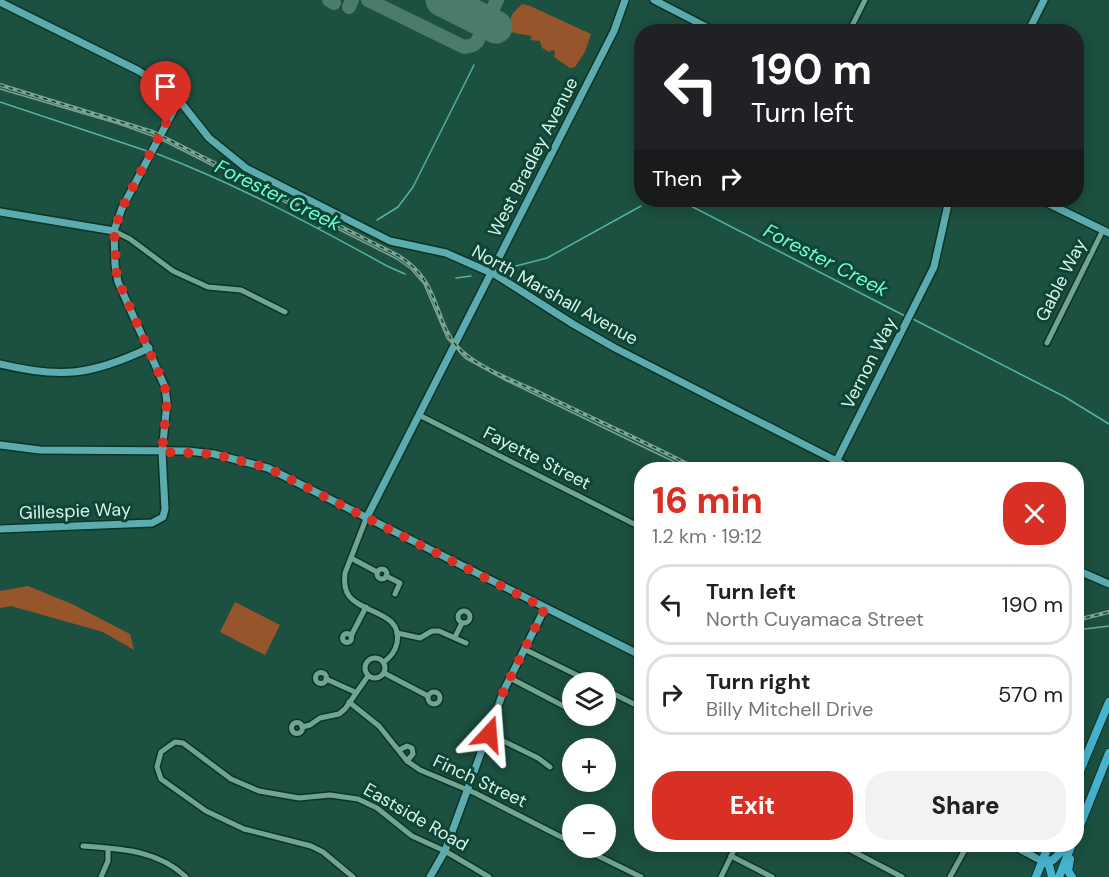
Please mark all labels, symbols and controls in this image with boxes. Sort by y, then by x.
text: 190 m [751,42,872,97]
icon: left [652,48,730,126]
pin [140,61,191,123]
icon: arrive [149,70,182,103]
street label: West Bradley Avenue [482,73,584,241]
text: Turn left [751,95,854,130]
water label: Forester Creek [211,153,346,237]
icon: right [714,162,747,195]
text: Then [652,164,702,193]
water label: Forester Creek [759,217,893,303]
street label: Gable Way [1030,235,1092,325]
street label: North Marshall Avenue [468,239,642,351]
street label: Vernon Way [836,313,902,413]
street label: Fayette Street [479,421,595,495]
text: 16 min [652,477,763,524]
button: close [1003,482,1066,545]
street label: Gillespie Way [19,497,131,525]
text: 1.2 km · 19:12 [652,523,762,549]
text: Turn left [706,577,796,606]
icon: left [655,588,688,621]
text: 190 m [1002,590,1063,619]
text: North Cuyamaca Street [706,606,924,632]
text: Turn right [706,667,811,696]
map controls [562,672,616,858]
button: layers [562,672,616,726]
icon: right [655,678,688,711]
text: 570 m [998,680,1063,709]
text: Billy Mitchell Drive [706,696,873,722]
position arrow [457,702,521,766]
button: + [562,738,616,792]
street label: Finch Street [429,749,531,813]
button: Exit [652,771,853,840]
button: Share [865,771,1066,840]
street label: Eastside Road [359,777,473,857]
button: − [562,804,616,858]

